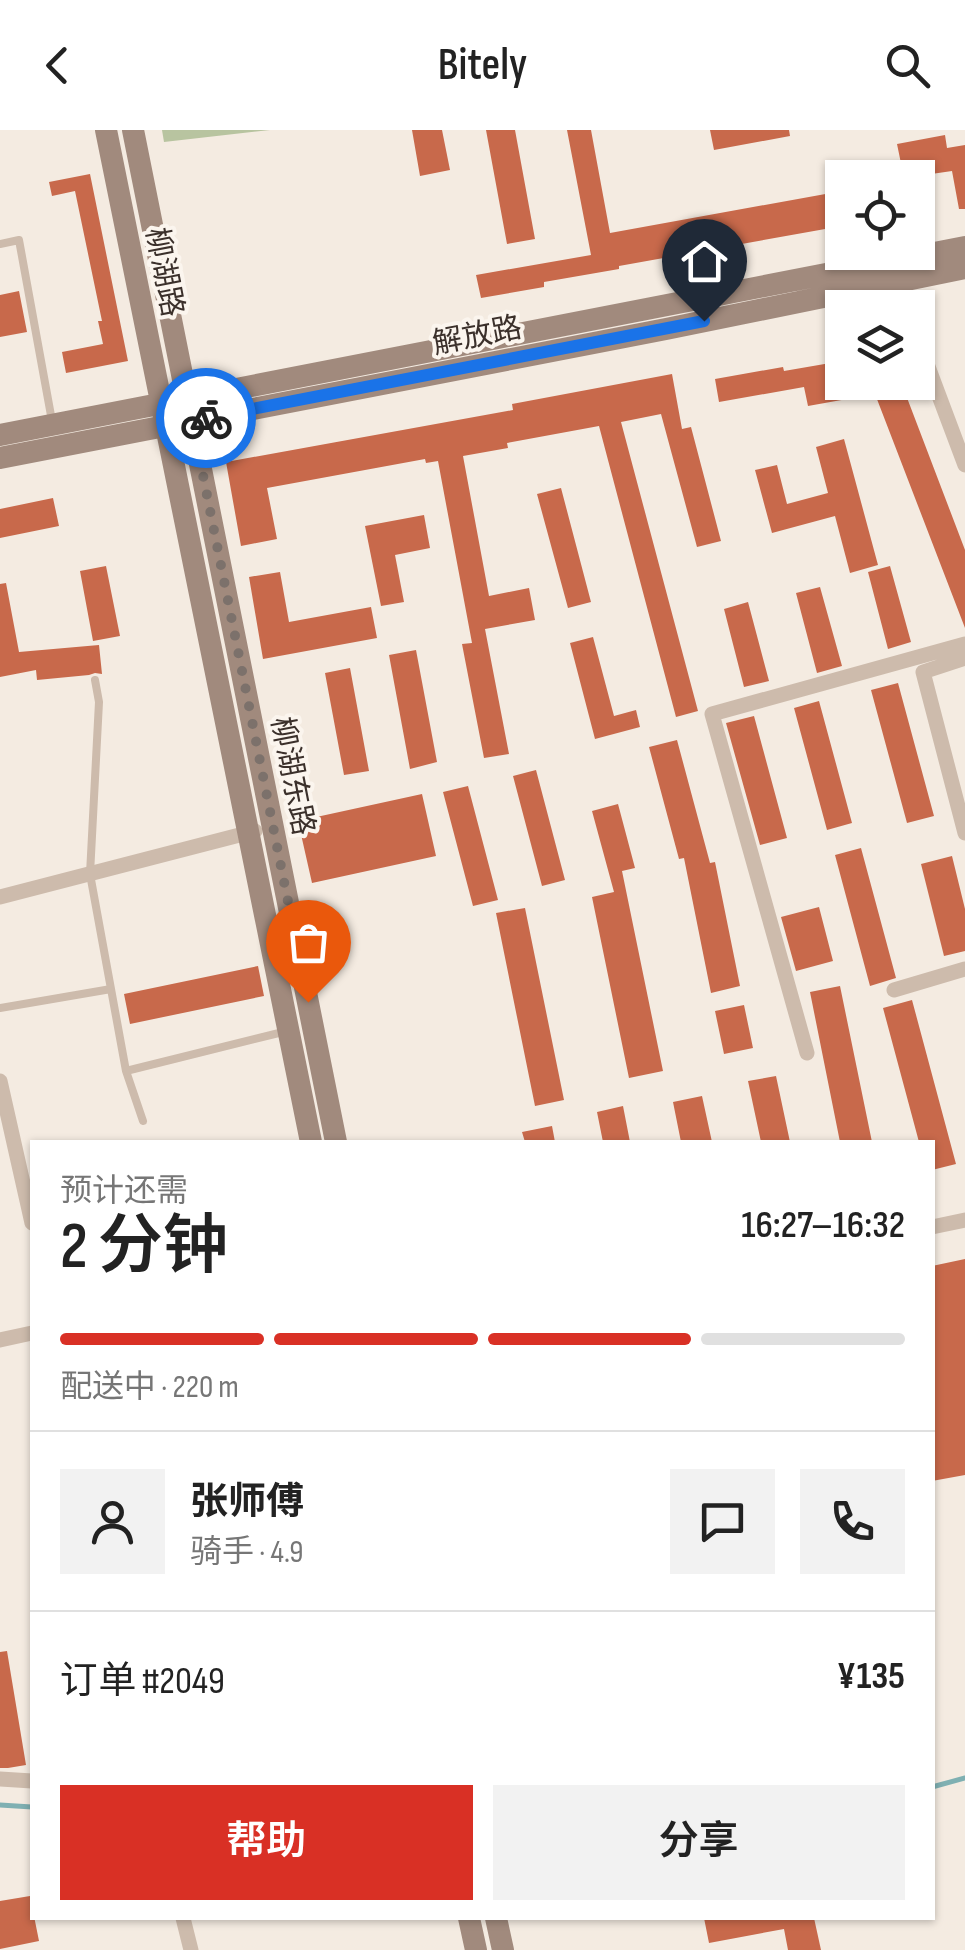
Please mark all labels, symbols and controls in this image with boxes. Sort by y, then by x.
icon: back [30,38,85,93]
text: Bitely [438,38,527,93]
icon: search [880,38,935,93]
map controls [825,160,935,400]
button: locate [825,160,935,270]
pin [662,219,747,322]
street label: 柳湖路 [138,225,190,320]
icon: home [677,234,732,289]
button: layers [825,290,935,400]
street label: 解放路 [430,310,525,362]
courier [156,368,256,468]
icon: bike [179,391,234,446]
street label: 柳湖东路 [263,714,321,839]
pin [266,900,351,1003]
icon: bag [281,915,336,970]
text: 预计还需 [60,1172,188,1211]
text: 16:27–16:32 [741,1203,905,1248]
text: 2 分钟 [60,1209,228,1287]
text: 配送中 · 220 m [60,1368,239,1407]
button: person [60,1469,165,1574]
button: chat [670,1469,775,1574]
button: phone [800,1469,905,1574]
text: 张师傅 [190,1480,304,1525]
text: 骑手 · 4.9 [190,1533,303,1572]
text: ¥135 [837,1654,905,1699]
text: 订单 #2049 [60,1659,225,1704]
button: 帮助 [60,1785,473,1900]
button: 分享 [493,1785,905,1900]

